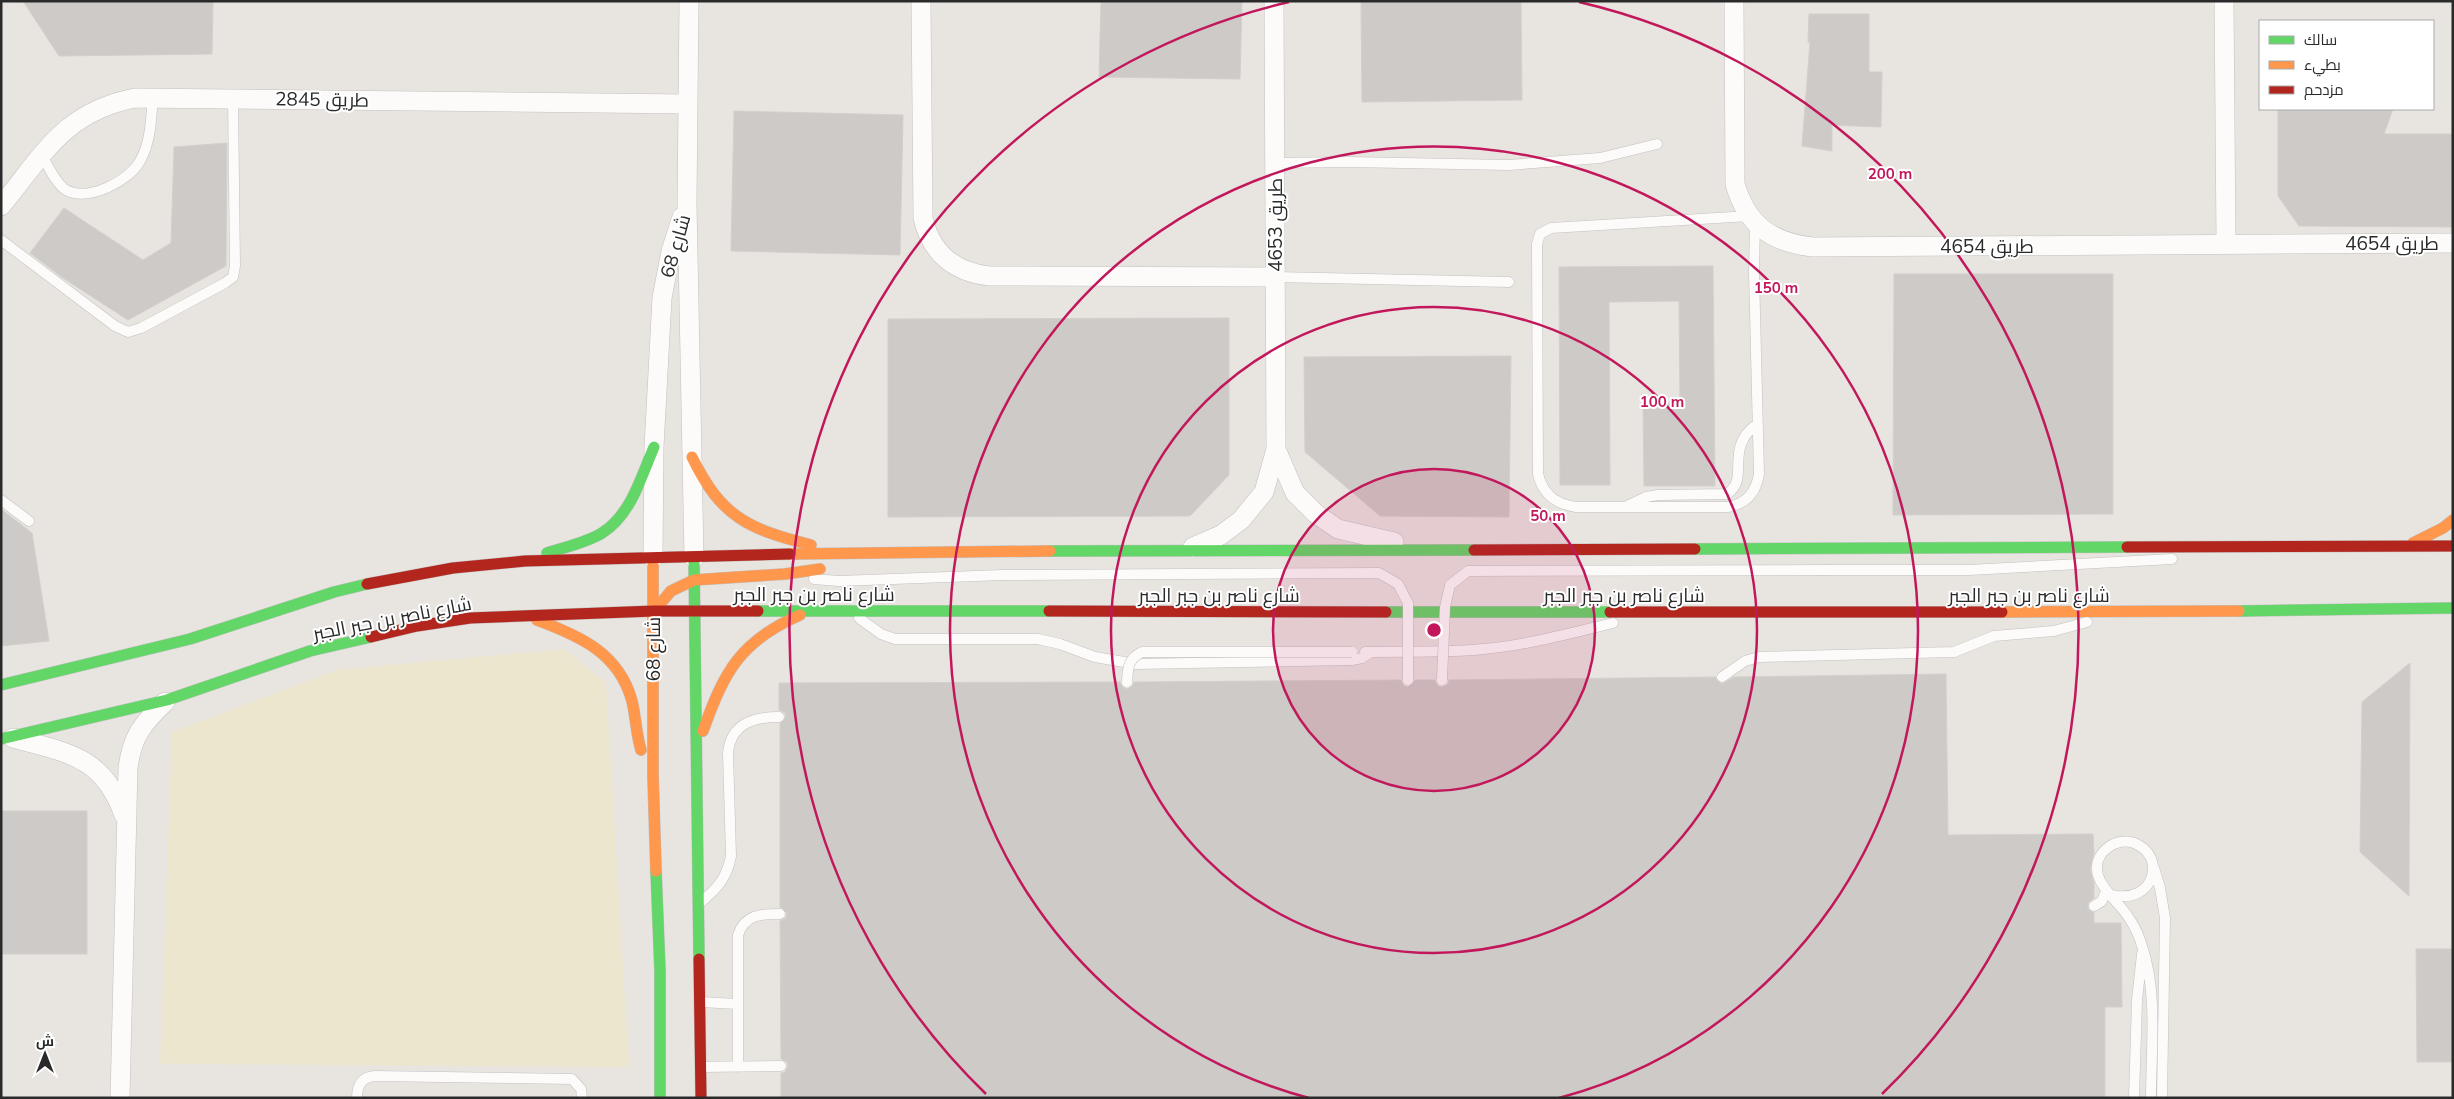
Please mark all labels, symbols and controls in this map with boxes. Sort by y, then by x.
legend [2259,20,2434,110]
text: سالك [2304,30,2337,49]
text: بطيء [2304,55,2341,77]
text: مزدحم [2304,80,2344,100]
street label: طريق 2845 [275,86,369,113]
text: 200 m [1868,164,1912,183]
street label: طريق 4653 [1263,178,1288,272]
street label: شارع 68 [655,212,697,281]
street label: طريق 4654 [2345,231,2439,256]
street label: طريق 4654 [1940,234,2034,259]
text: 150 m [1754,278,1798,297]
text: 100 m [1640,392,1684,411]
text: 50 m [1530,506,1566,525]
street label: شارع ناصر بن جبر الجبر [732,582,895,608]
street label: شارع ناصر بن جبر الجبر [1137,583,1300,609]
street label: شارع ناصر بن جبر الجبر [1542,583,1705,609]
street label: شارع ناصر بن جبر الجبر [1947,583,2110,609]
street label: شارع ناصر بن جبر الجبر [310,591,474,647]
street label: شارع 68 [641,617,667,681]
centre of rings [1425,621,1443,639]
north arrow [20,1029,70,1079]
text: ش [36,1032,54,1050]

